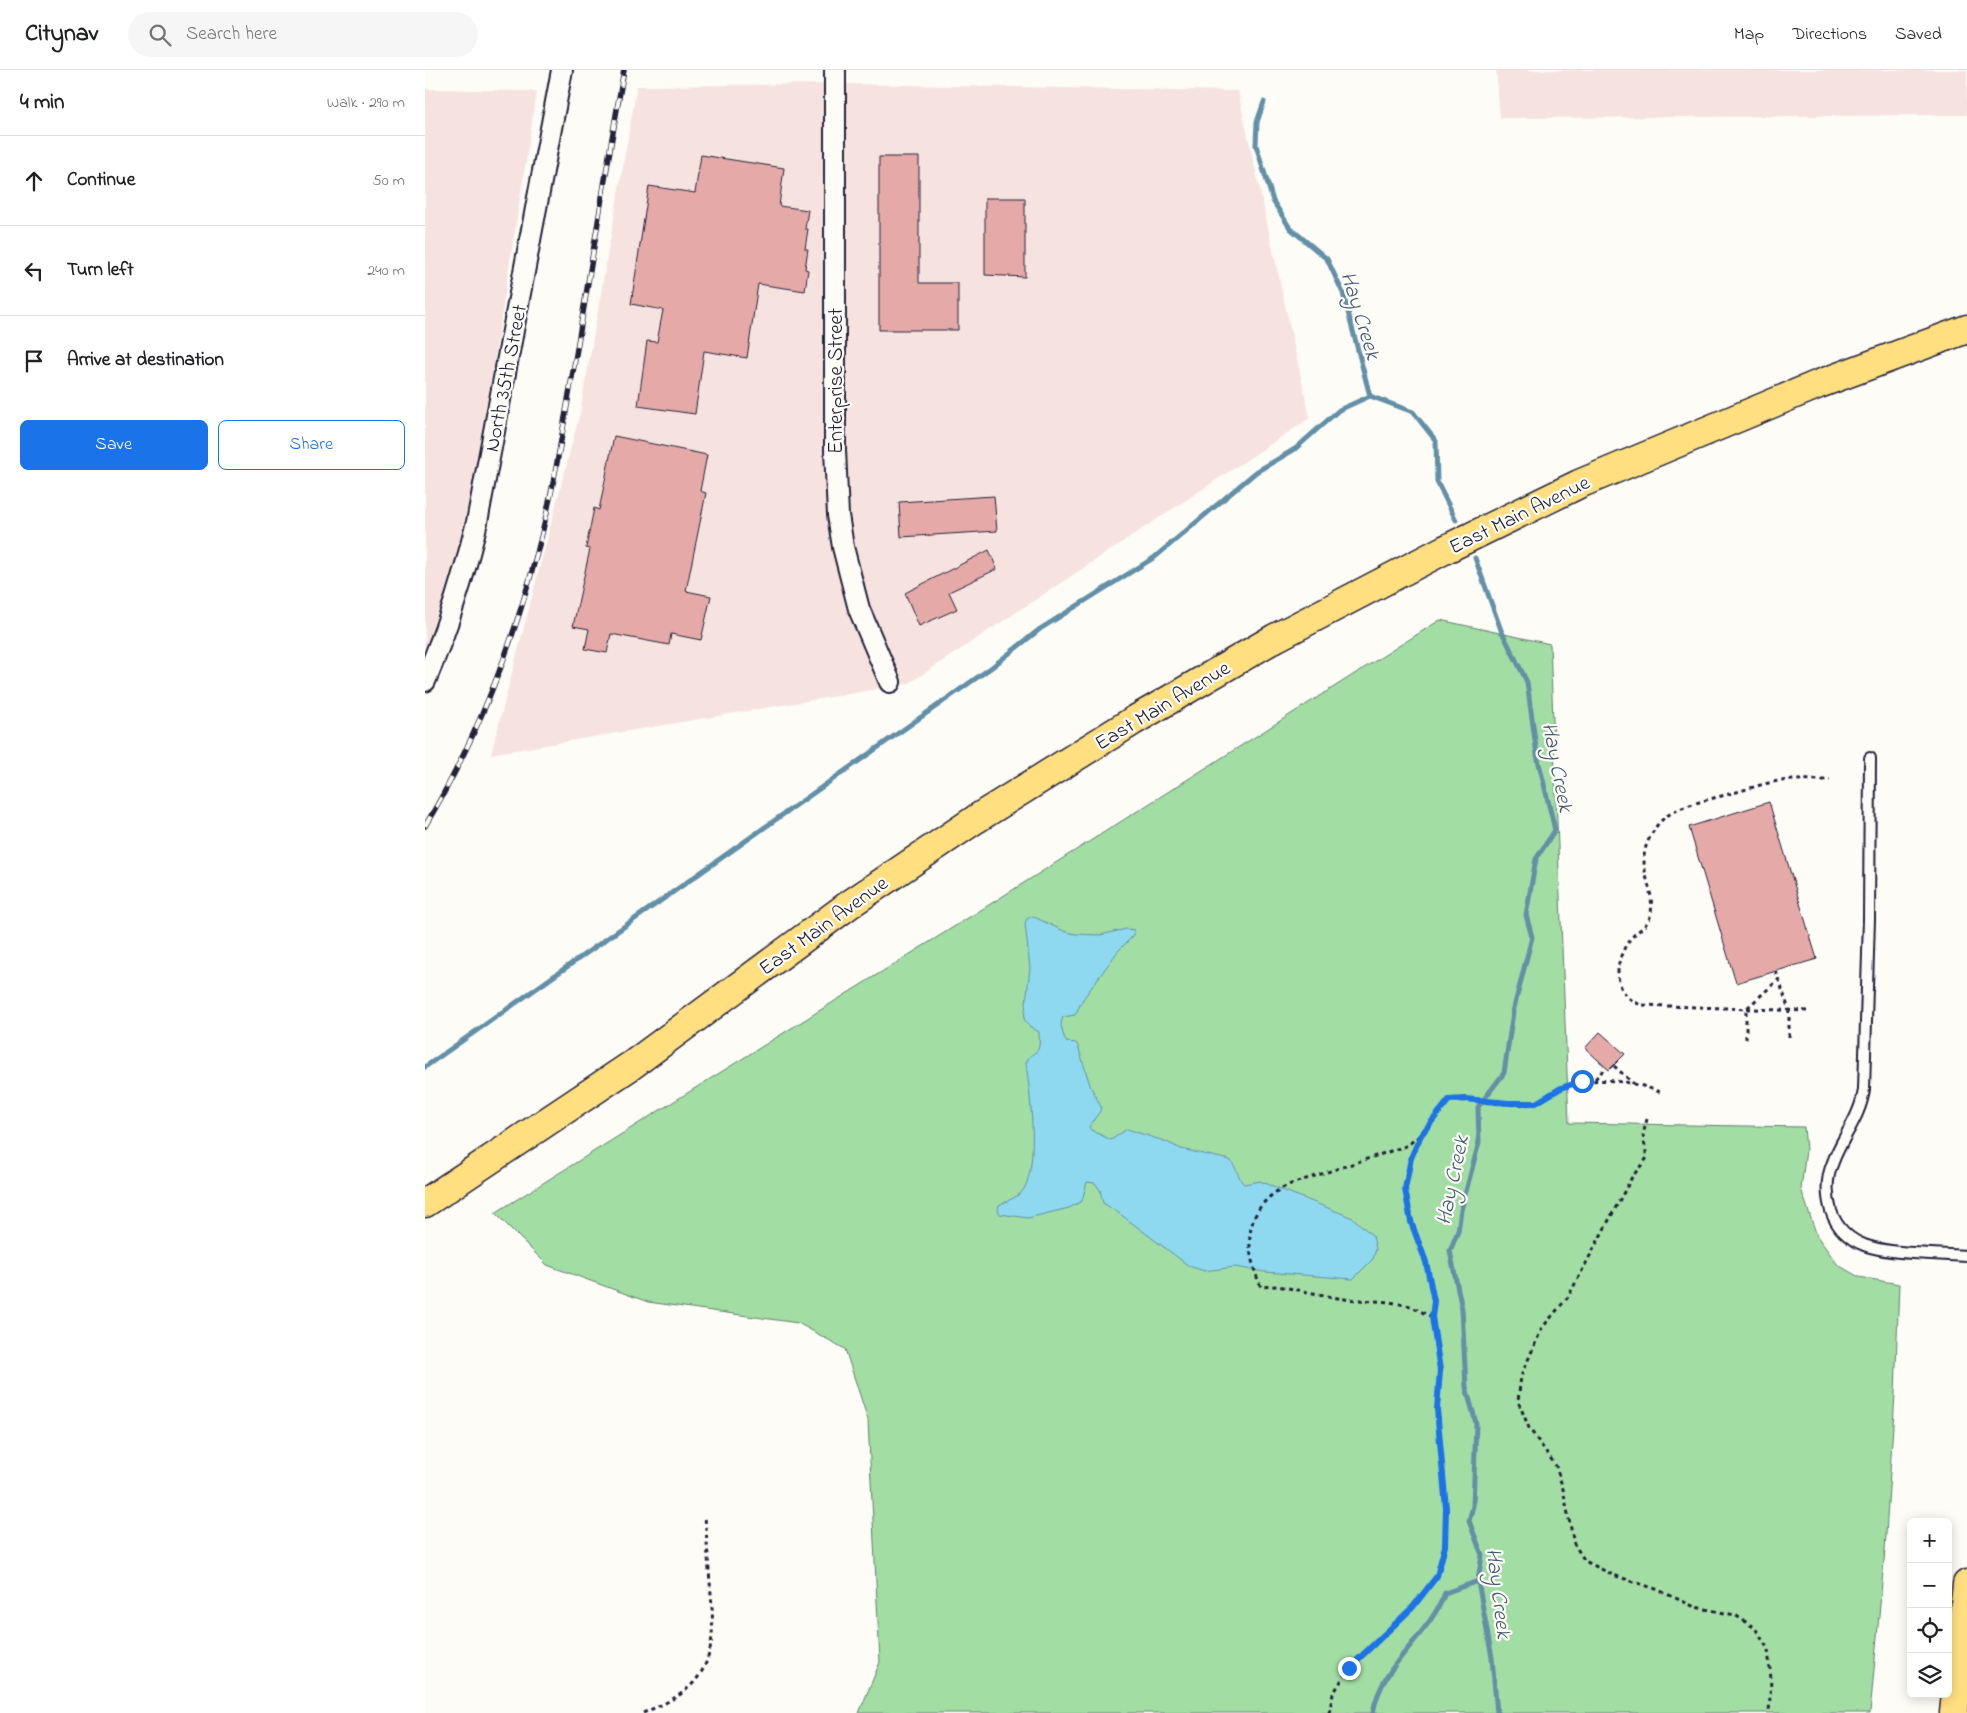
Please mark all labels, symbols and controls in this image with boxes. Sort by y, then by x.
search box [128,12,478,57]
text: Citynav [25,17,98,52]
icon: search [146,21,174,49]
text: Search here [186,21,277,48]
text: Map [1734,22,1764,48]
text: Directions [1792,22,1867,48]
text: Saved [1895,22,1942,48]
text: 4 min [20,88,64,118]
text: Walk · 290 m [327,91,405,115]
icon: ahead [20,167,48,195]
text: Continue [67,167,135,194]
text: 50 m [373,169,405,193]
icon: left [20,257,48,285]
text: Turn left [67,257,134,284]
text: 240 m [367,259,405,283]
water label: Hay Creek [1331,268,1388,365]
street label: North 35th Street [478,302,536,455]
street label: Enterprise Street [822,308,852,454]
icon: arrive [20,347,48,375]
text: Arrive at destination [67,347,224,374]
button: Save [20,420,208,470]
button: Share [218,420,405,470]
street label: East Main Avenue [1444,468,1596,563]
street label: East Main Avenue [1090,654,1237,759]
water label: Hay Creek [1532,720,1581,816]
street label: East Main Avenue [753,869,895,984]
route start [1571,1070,1594,1093]
water label: Hay Creek [1429,1132,1479,1228]
map controls [1907,1518,1952,1698]
button: + [1907,1518,1952,1563]
water label: Hay Creek [1476,1546,1519,1642]
button: − [1907,1563,1952,1608]
button: locate [1907,1608,1952,1653]
button: layers [1907,1653,1952,1698]
route end [1338,1657,1361,1680]

